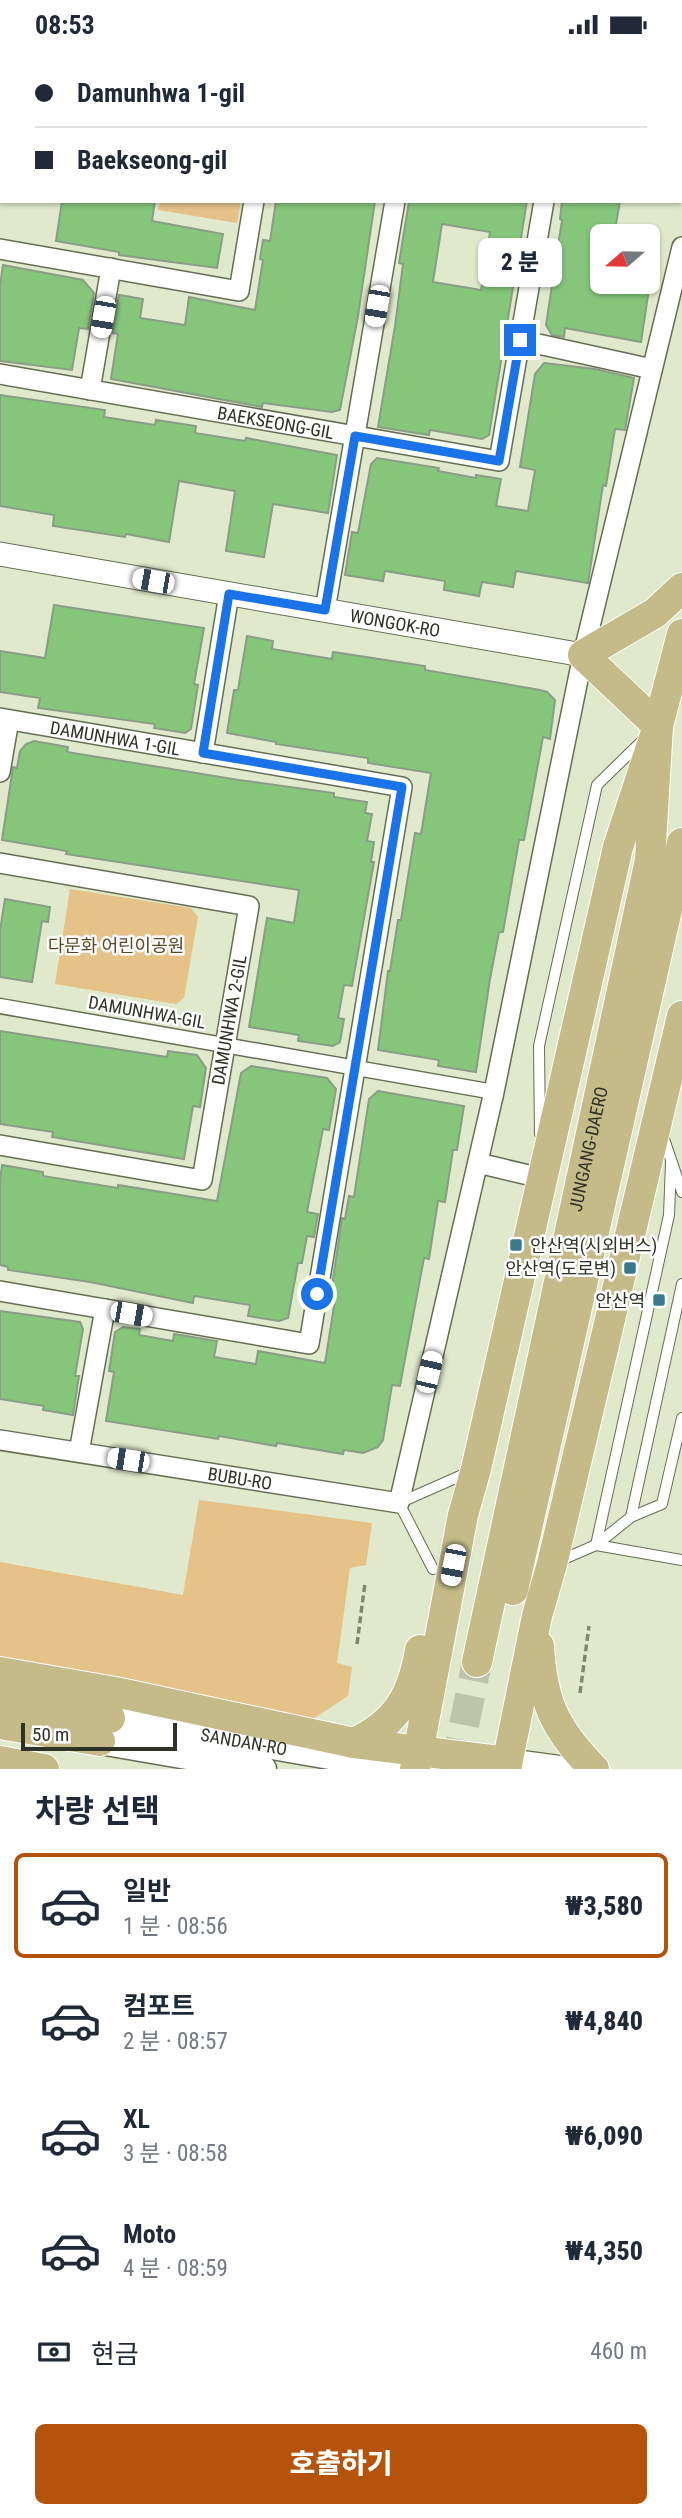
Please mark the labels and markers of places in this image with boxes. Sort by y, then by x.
place label: 안산역(시외버스) [530,1235,657,1257]
marker: 안산역(시외버스) [508,1237,524,1253]
place label: 안산역(도로변) [505,1258,616,1280]
marker: 안산역(도로변) [622,1260,638,1276]
place label: 안산역 [595,1290,645,1311]
marker: 안산역 [651,1292,667,1308]

